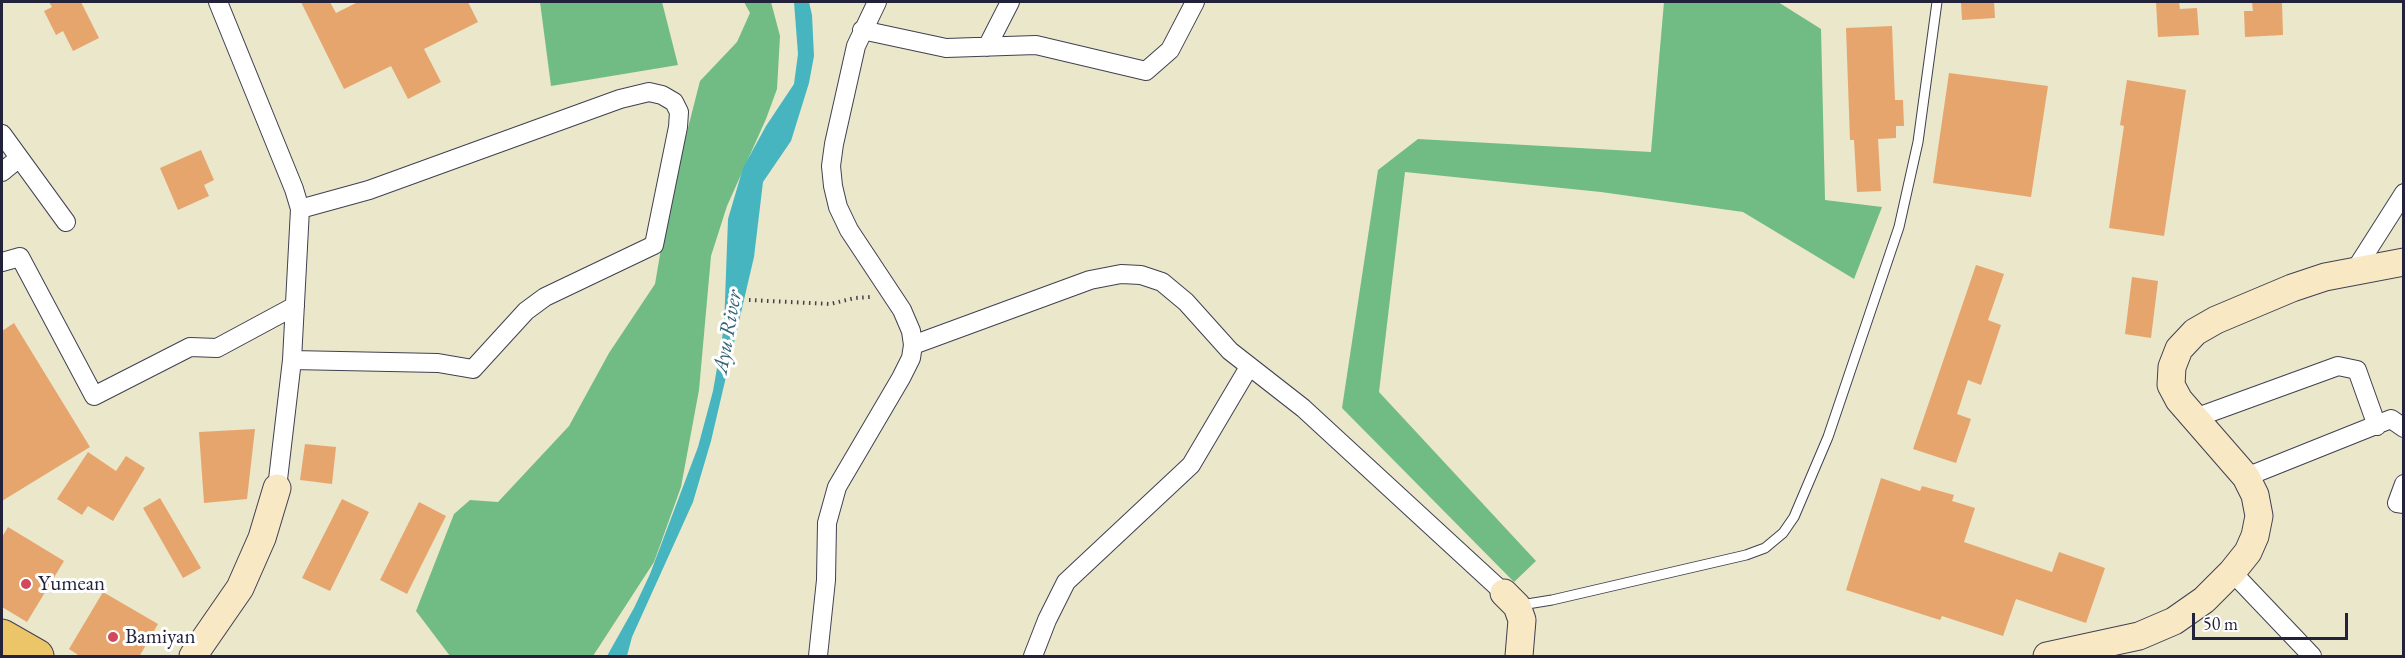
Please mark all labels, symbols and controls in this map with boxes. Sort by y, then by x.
water label: Ayu River [708,288,748,376]
place label: Yumean [38,571,105,597]
marker: Yumean [19,577,33,591]
scale bar [2195,601,2351,639]
text: 50 m [2203,612,2238,635]
place label: Bamiyan [125,624,196,650]
marker: Bamiyan [106,630,120,644]

